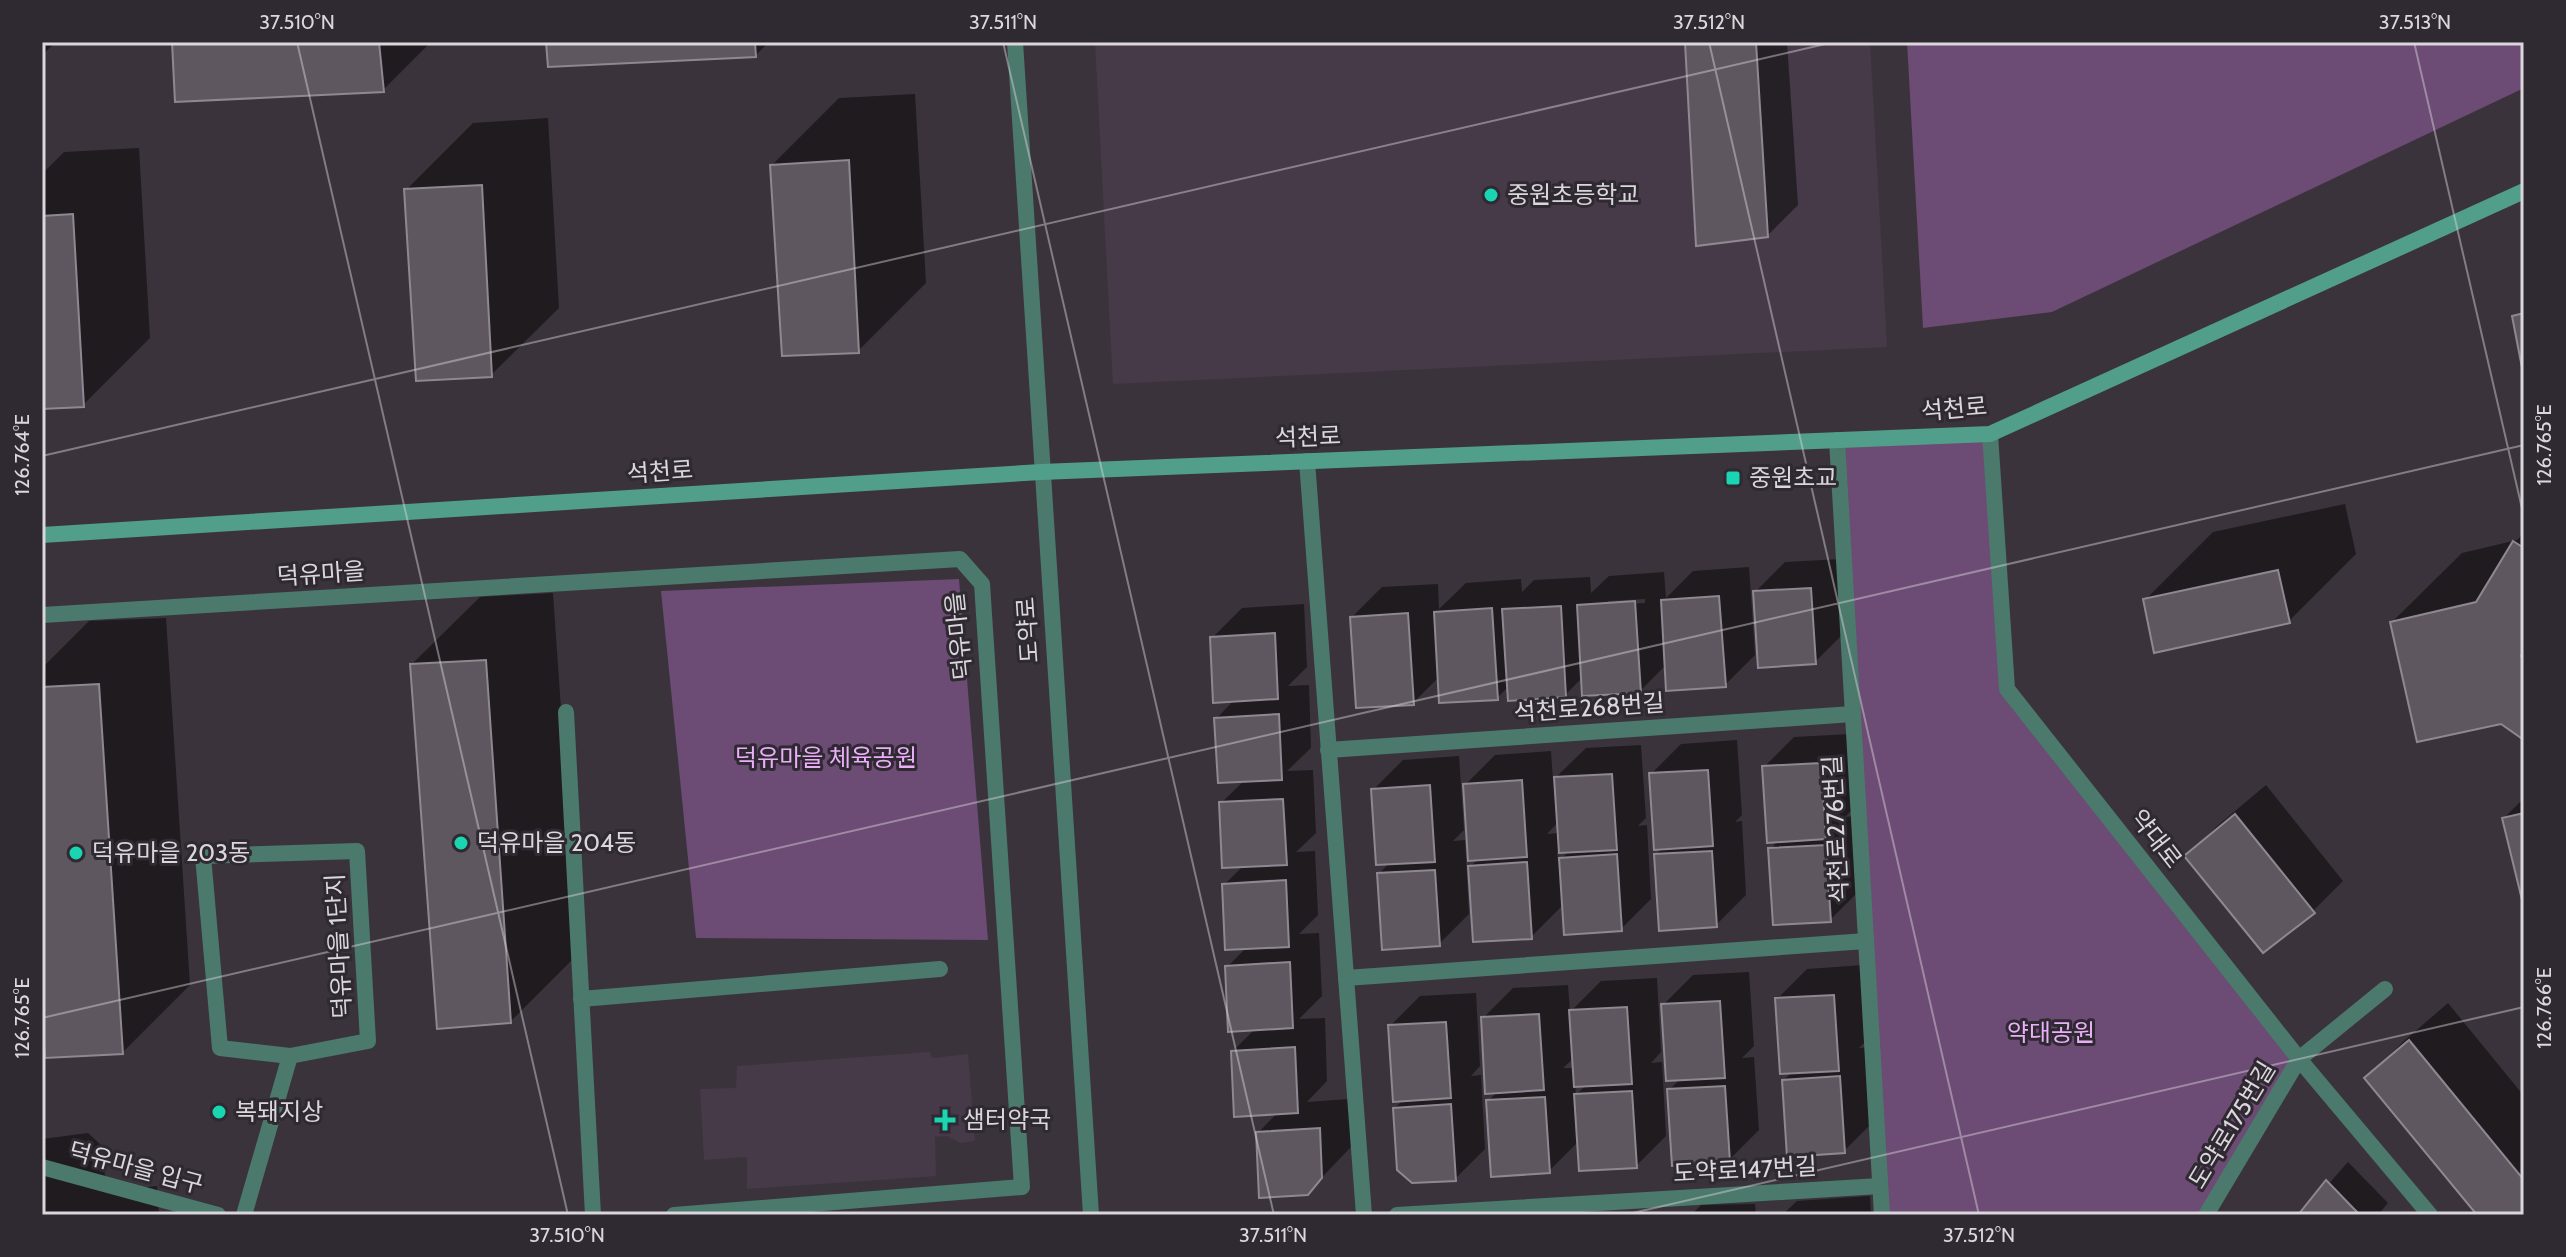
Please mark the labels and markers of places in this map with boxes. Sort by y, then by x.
place label: 중원초등학교 [1507,180,1639,209]
marker: 중원초등학교 [1482,186,1500,204]
place label: 중원초교 [1749,463,1837,492]
marker: 중원초교 [1724,469,1742,487]
place label: 덕유마을 204동 [477,828,636,857]
marker: 덕유마을 204동 [452,834,470,852]
place label: 덕유마을 203동 [92,838,250,867]
marker: 덕유마을 203동 [67,844,85,862]
place label: 복돼지상 [235,1097,323,1126]
marker: 복돼지상 [210,1103,228,1121]
place label: 샘터약국 [963,1105,1051,1134]
marker: 샘터약국 [934,1109,956,1131]

